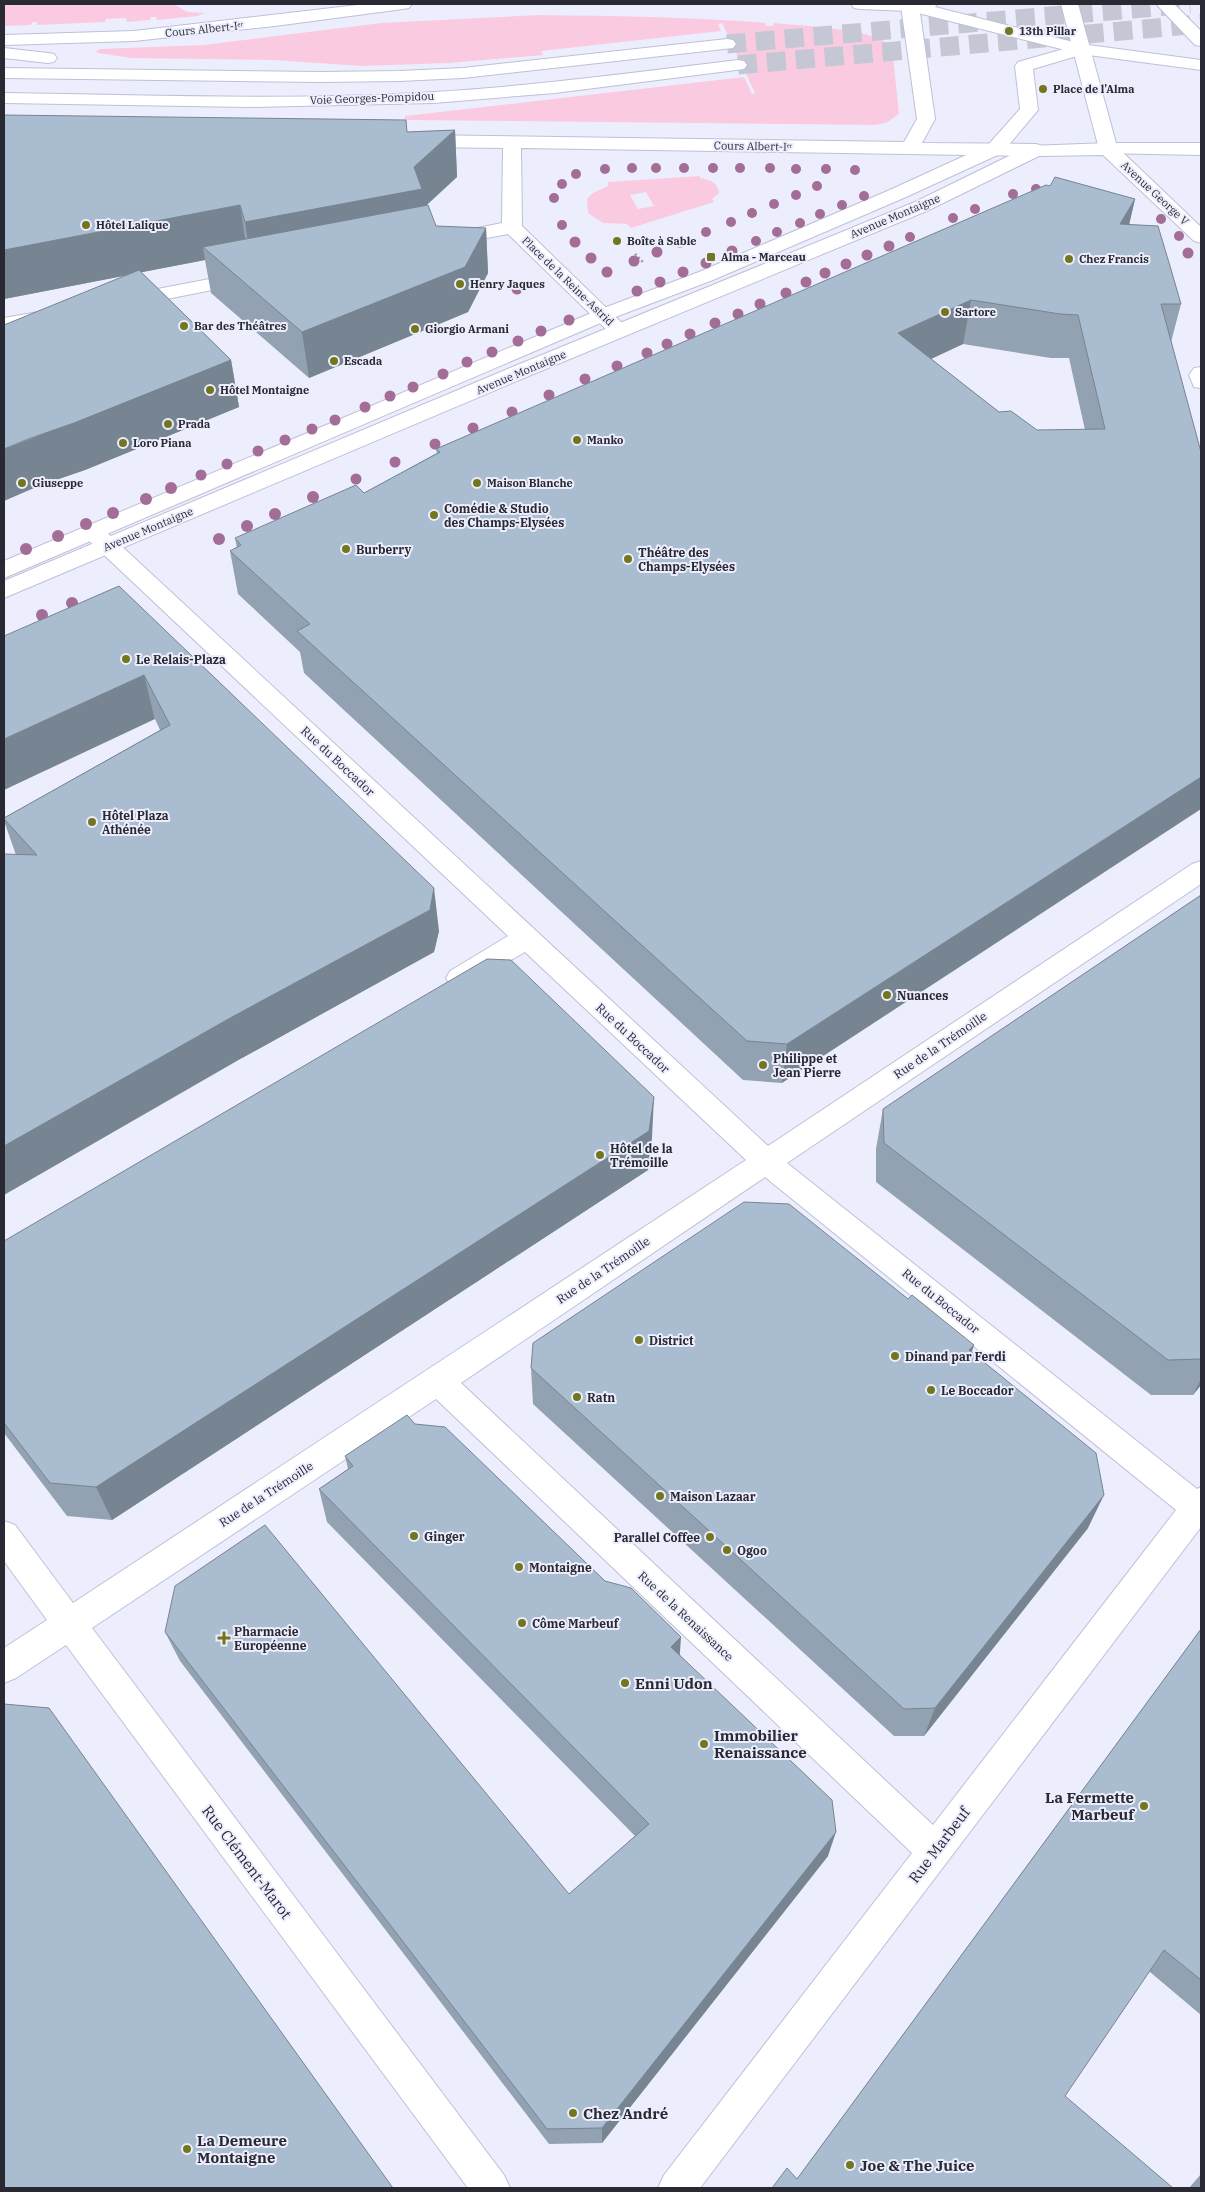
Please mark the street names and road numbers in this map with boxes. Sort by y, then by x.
street label: Cours Albert-Iᵉʳ [164,18,244,40]
street label: Voie Georges-Pompidou [310,89,435,107]
street label: Cours Albert-Iᵉʳ [714,138,793,154]
street label: Avenue George V [1118,158,1192,229]
street label: Avenue Montaigne [848,191,942,241]
street label: Place de la Reine-Astrid [519,233,617,329]
street label: Avenue Montaigne [474,347,568,397]
street label: Avenue Montaigne [101,504,195,554]
street label: Rue du Boccador [298,723,378,799]
street label: Rue du Boccador [593,1000,673,1076]
street label: Rue de la Trémoille [891,1008,989,1082]
street label: Rue de la Trémoille [554,1233,652,1307]
street label: Rue du Boccador [899,1265,983,1337]
street label: Rue de la Trémoille [216,1458,316,1530]
street label: Rue de la Renaissance [635,1568,737,1664]
street label: Rue Clément-Marot [198,1801,296,1923]
street label: Rue Marbeuf [904,1803,974,1887]

